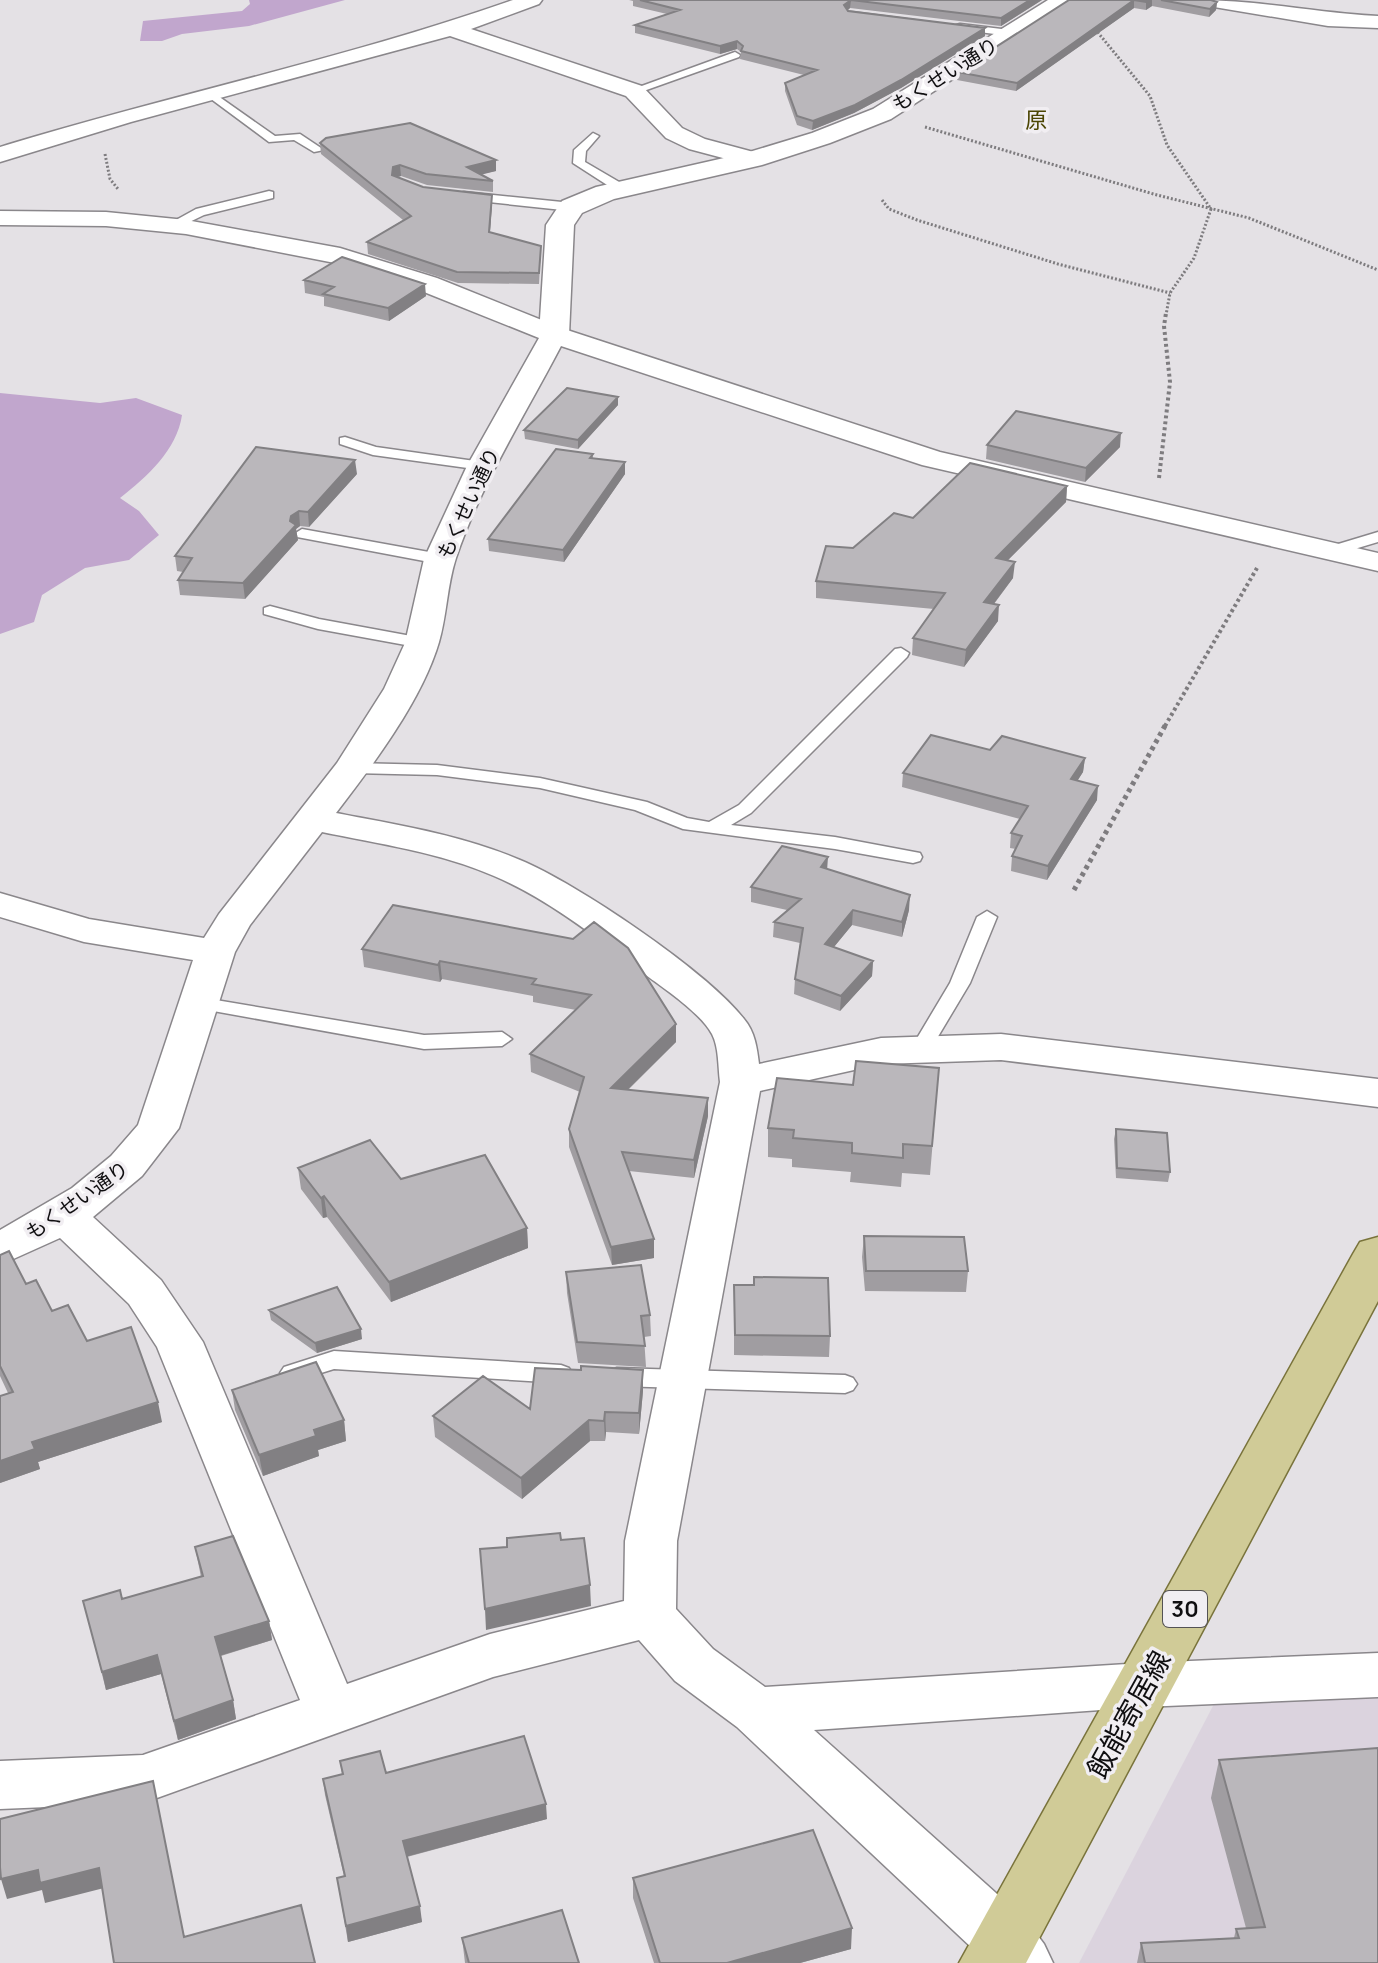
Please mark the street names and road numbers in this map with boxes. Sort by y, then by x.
street label: もくせい通り [887,31,1003,117]
street label: もくせい通り [430,443,506,563]
street label: もくせい通り [20,1155,134,1245]
road number: 30 [1163,1591,1207,1627]
street label: 飯能寄居線 [1077,1644,1179,1784]

